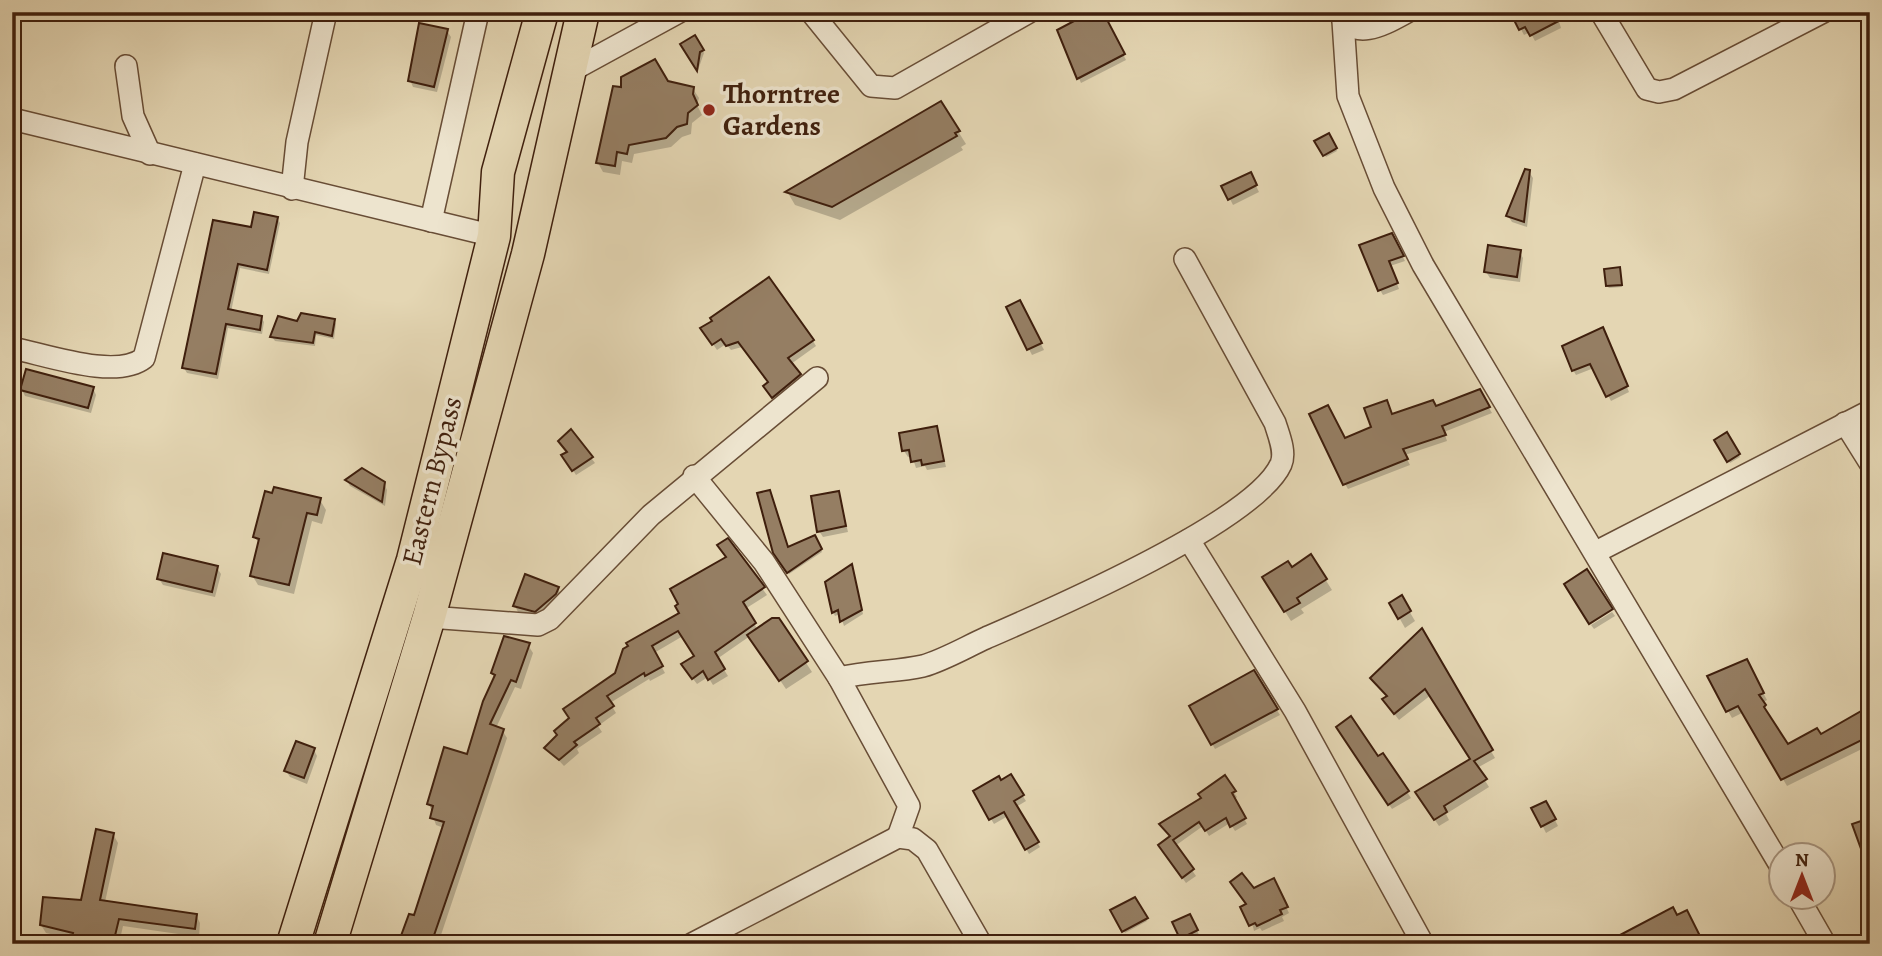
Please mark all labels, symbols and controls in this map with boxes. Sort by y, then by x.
place label: Thorntree Gardens [723,75,840,145]
marker: Thorntree Gardens [701,102,717,118]
street label: Eastern Bypass [393,392,471,570]
north arrow [1766,841,1836,911]
text: N [1795,847,1809,873]

